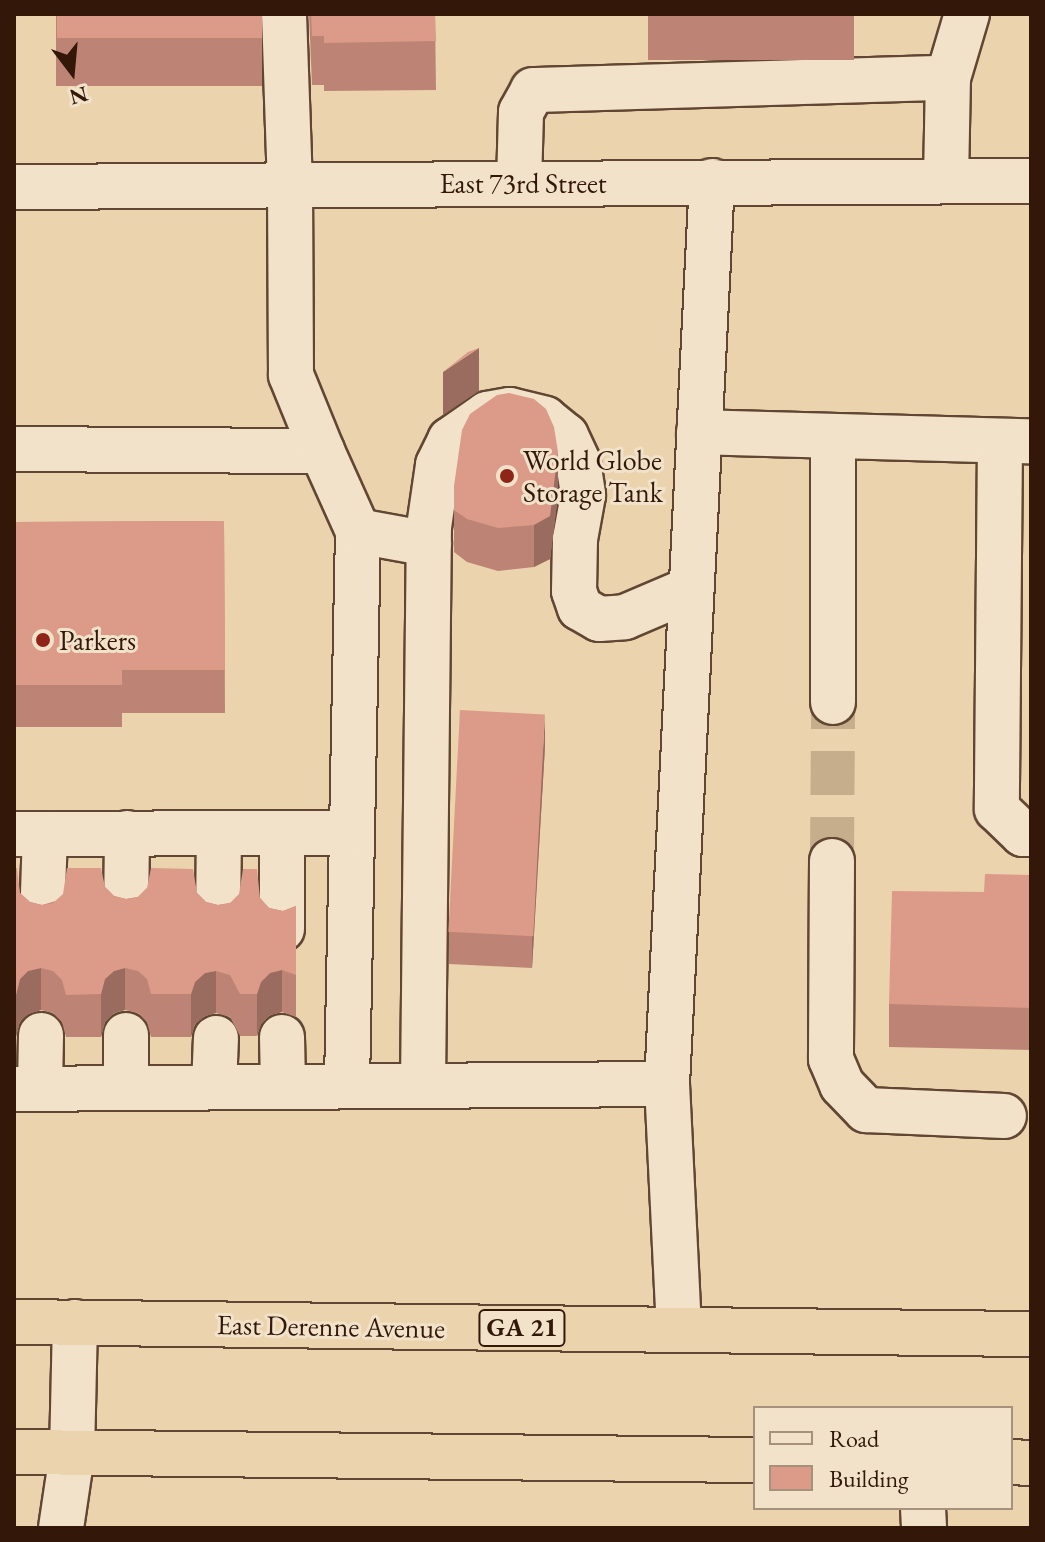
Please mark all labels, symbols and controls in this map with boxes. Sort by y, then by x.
north arrow [32,32,112,112]
text: N [66,79,91,112]
street label: East 73rd Street [439,166,607,200]
place label: World Globe Storage Tank [523,443,663,509]
marker: World Globe Storage Tank [498,467,516,485]
place label: Parkers [59,623,136,657]
marker: Parkers [34,631,52,649]
road number: GA 21 [478,1306,566,1350]
street label: East Derenne Avenue [216,1307,446,1345]
legend [753,1406,1013,1510]
text: Road [829,1423,879,1454]
text: Building [829,1463,909,1494]

